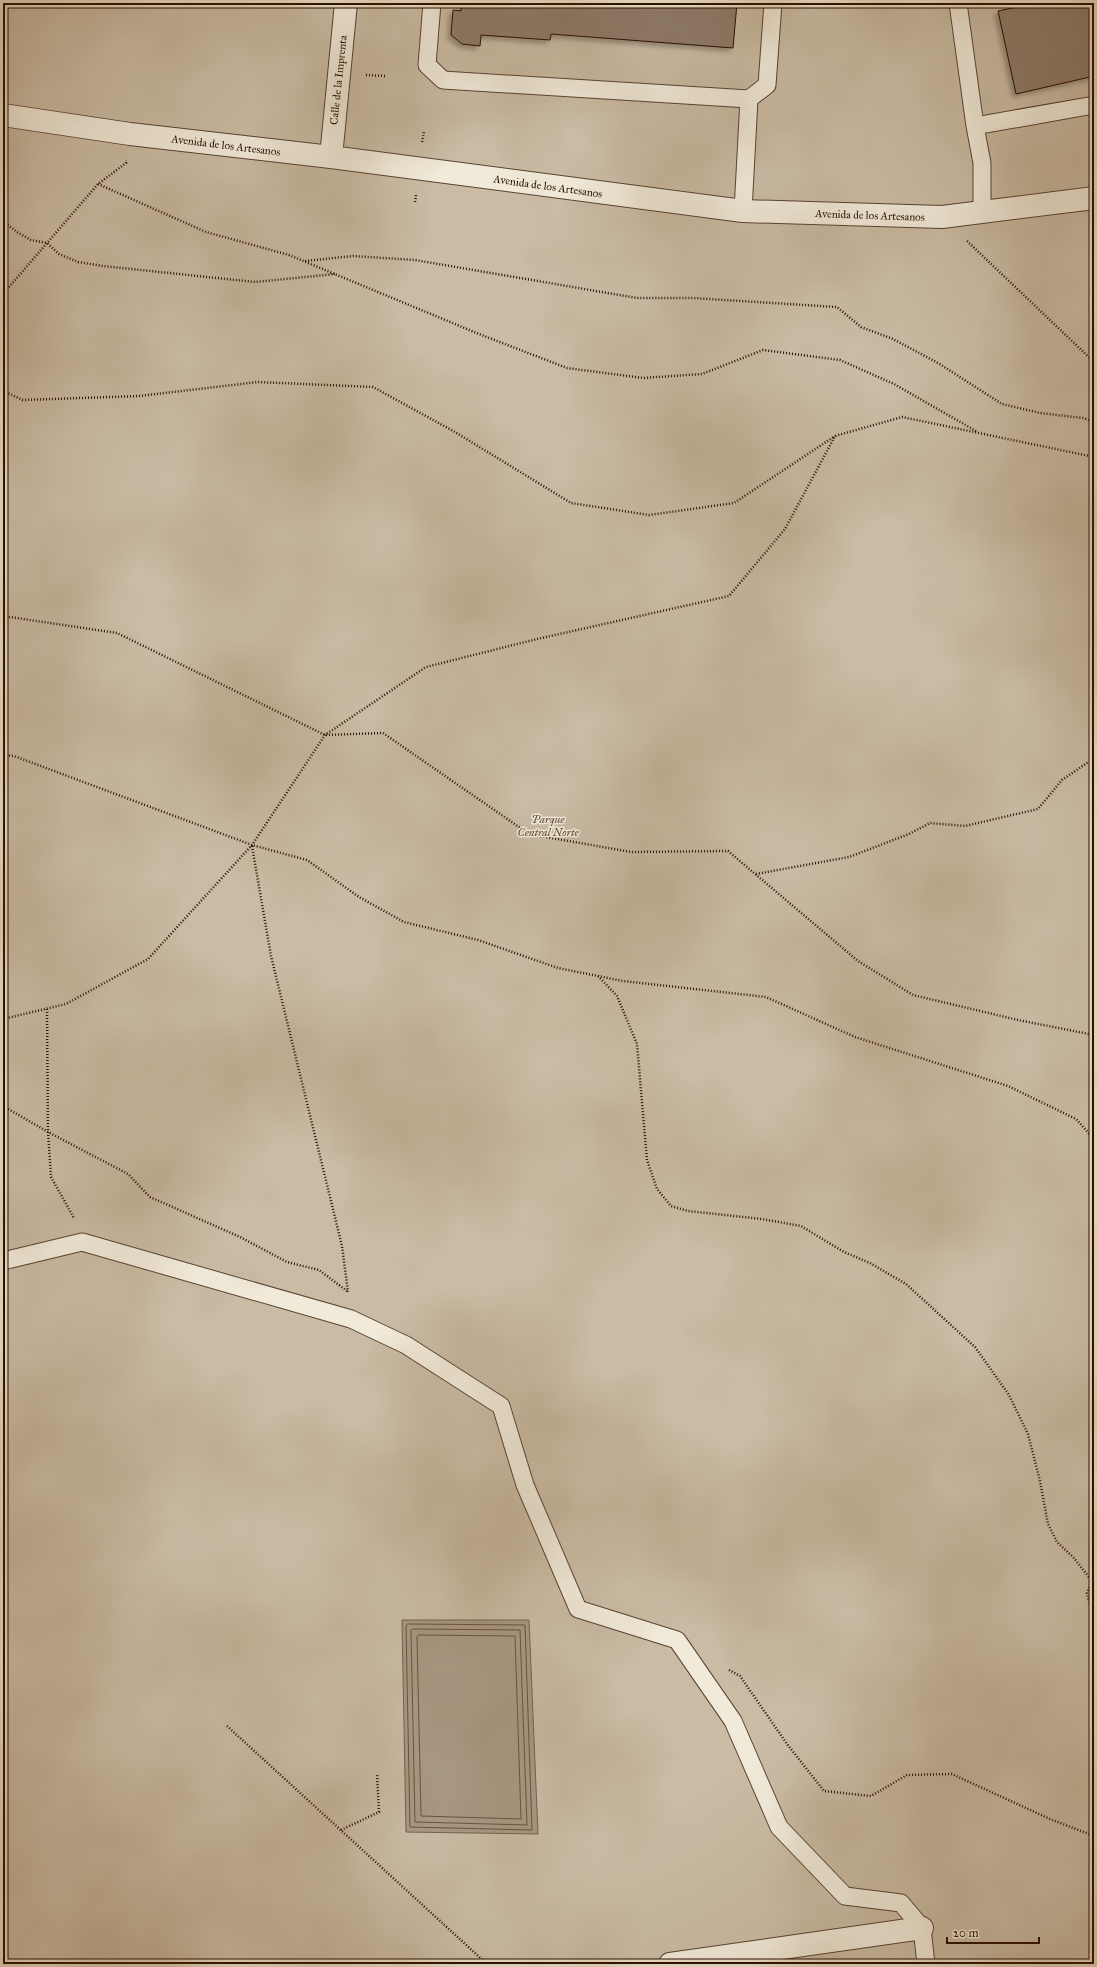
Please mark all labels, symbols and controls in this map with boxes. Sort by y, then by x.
street label: Calle de la Imprenta [327,34,350,125]
street label: Avenida de los Artesanos [170,132,281,159]
street label: Avenida de los Artesanos [492,172,603,201]
street label: Avenida de los Artesanos [814,207,925,224]
park label: Parque Central Norte [517,813,579,839]
scale bar [947,1919,1039,1945]
text: 20 m [953,1926,979,1940]

